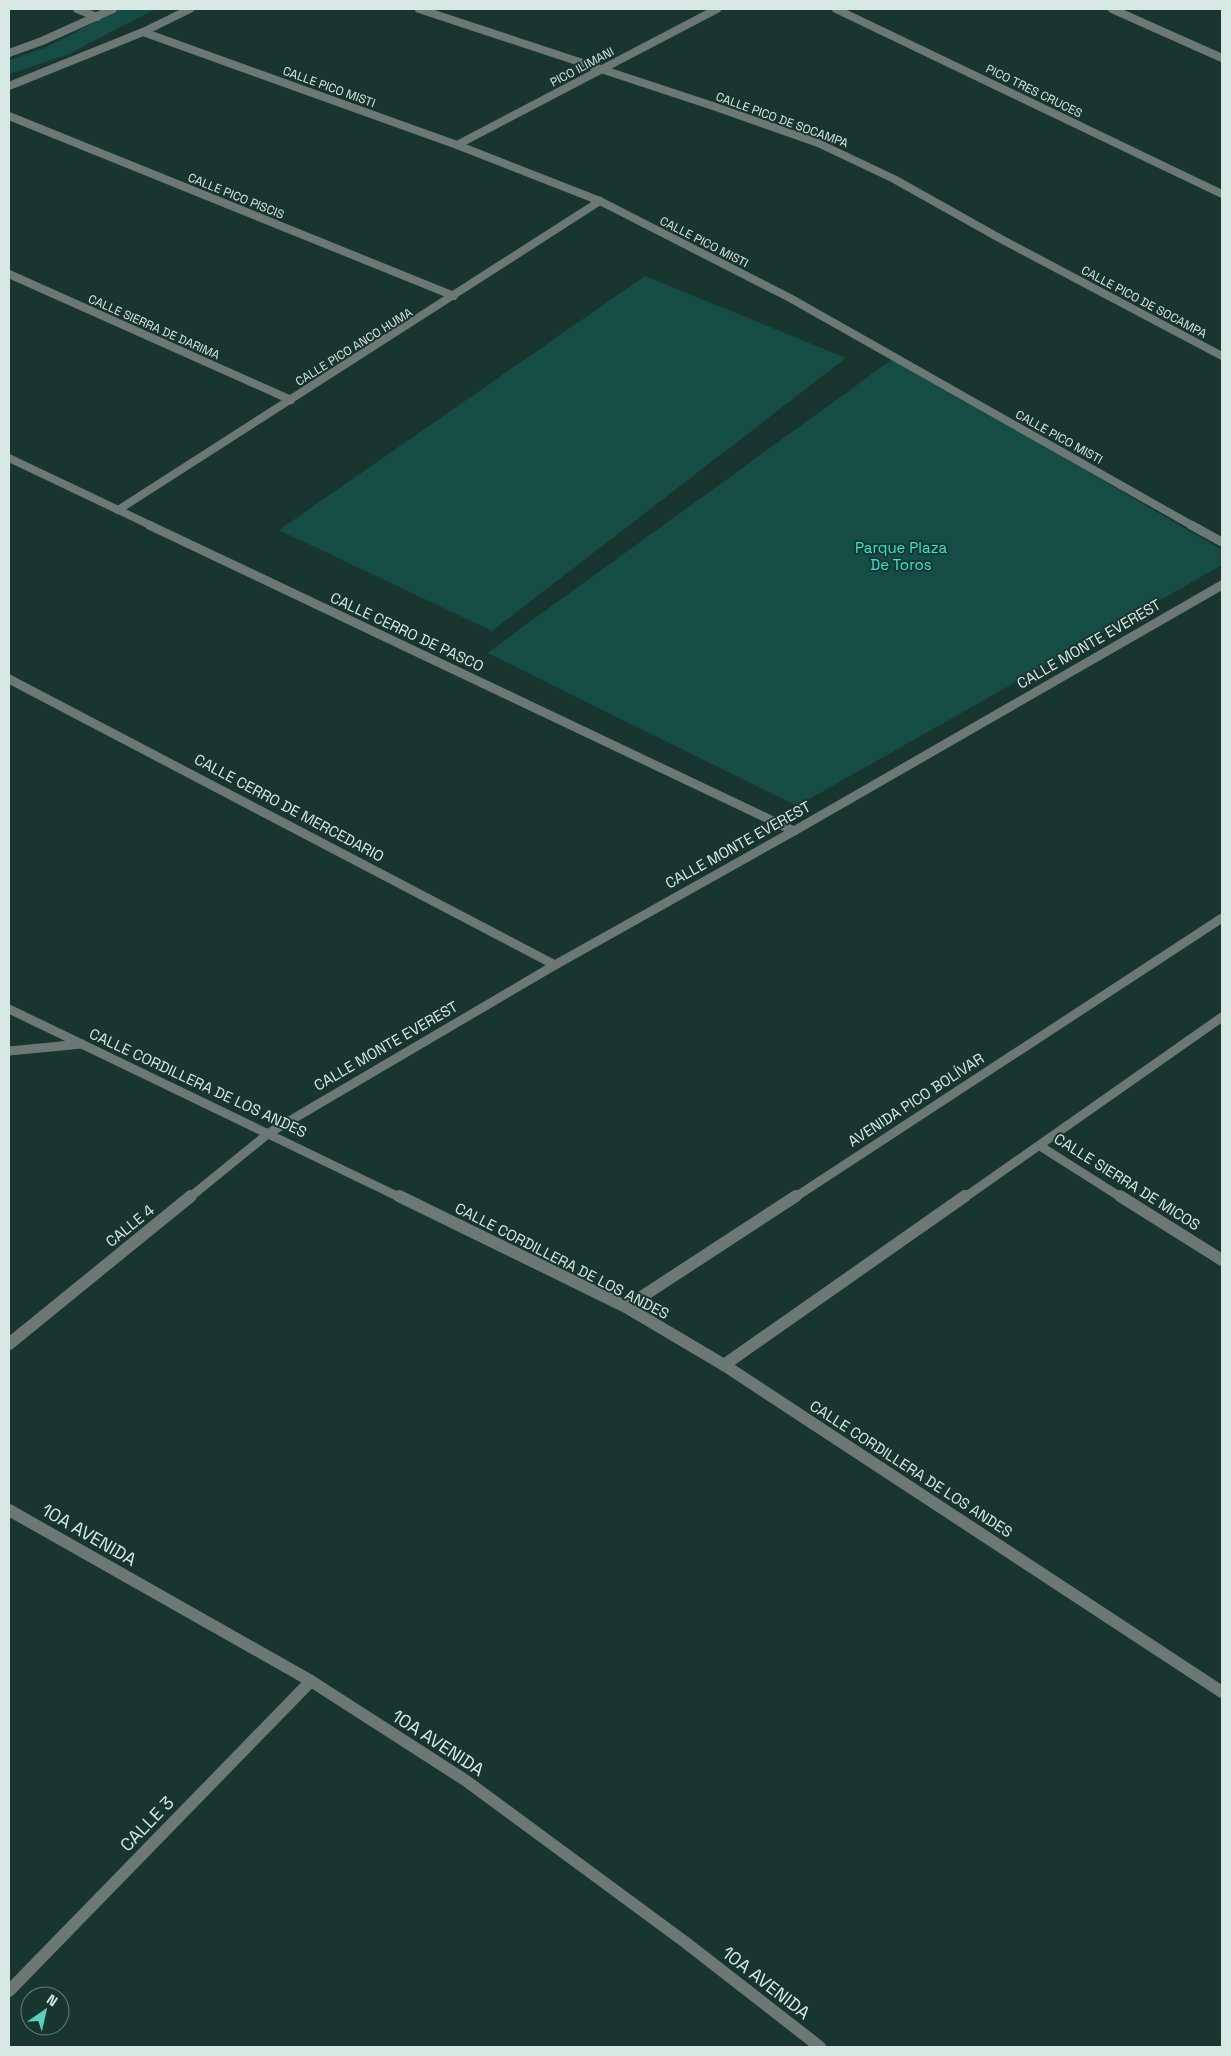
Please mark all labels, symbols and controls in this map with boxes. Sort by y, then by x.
street label: PICO ILIMANI [547,43,617,91]
street label: PICO TRES CRUCES [983,61,1085,121]
street label: CALLE PICO MISTI [281,63,377,111]
street label: CALLE PICO DE SOCAMPA [714,89,851,152]
street label: CALLE PICO PISCIS [185,169,287,223]
street label: CALLE PICO MISTI [657,213,751,271]
street label: CALLE PICO DE SOCAMPA [1078,262,1210,342]
street label: CALLE SIERRA DE DARIMA [86,291,223,363]
street label: CALLE PICO ANCO HUMA [292,304,416,390]
street label: CALLE PICO MISTI [1013,406,1105,468]
park label: Parque Plaza De Toros [855,538,947,574]
street label: CALLE CERRO DE PASCO [327,588,487,675]
street label: CALLE MONTE EVEREST [1013,594,1164,693]
street label: CALLE CERRO DE MERCEDARIO [191,749,387,866]
street label: CALLE MONTE EVEREST [662,797,814,892]
street label: CALLE MONTE EVEREST [310,996,461,1095]
street label: CALLE CORDILLERA DE LOS ANDES [86,1024,310,1141]
street label: AVENIDA PICO BOLÍVAR [844,1048,987,1151]
street label: CALLE SIERRA DE MICOS [1051,1129,1204,1234]
street label: CALLE CORDILLERA DE LOS ANDES [452,1198,672,1323]
street label: CALLE 4 [102,1200,158,1251]
street label: CALLE CORDILLERA DE LOS ANDES [806,1396,1016,1541]
street label: 10A AVENIDA [38,1498,141,1571]
street label: 10A AVENIDA [388,1704,489,1781]
street label: CALLE 3 [115,1791,179,1856]
street label: 10A AVENIDA [718,1941,815,2024]
north arrow [20,1986,70,2036]
text: N [43,1990,61,2010]

